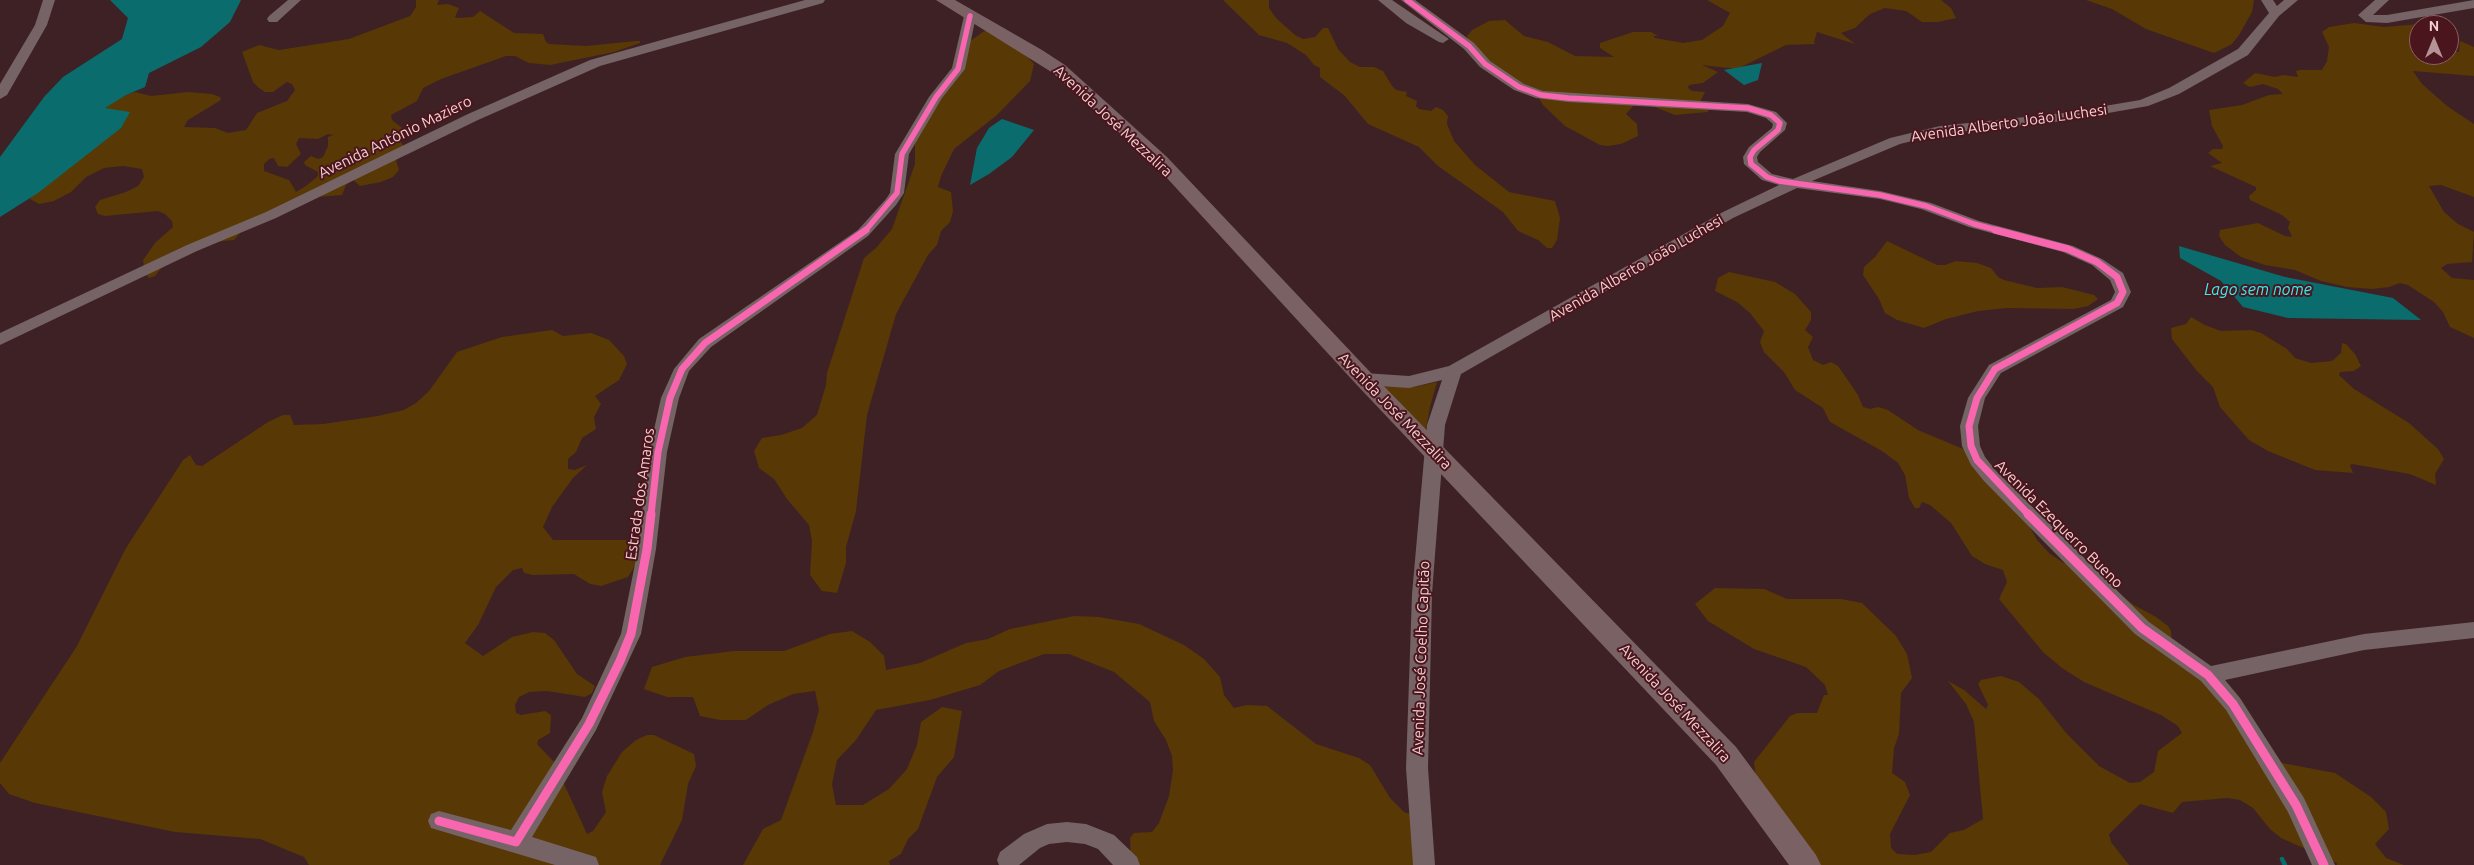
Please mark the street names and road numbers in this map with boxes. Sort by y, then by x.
street label: Avenida José Mezzalira [1050,61,1176,181]
street label: Avenida Antônio Maziero [315,92,475,182]
street label: Avenida Alberto João Luchesi [1910,100,2108,146]
street label: Avenida Alberto João Luchesi [1546,211,1726,325]
street label: Avenida José Mezzalira [1335,349,1455,473]
street label: Estrada dos Amaros [622,427,658,561]
street label: Avenida Ezequerro Bueno [1991,456,2127,592]
street label: Avenida José Coelho Capitão [1409,561,1433,755]
street label: Avenida José Mezzalira [1615,640,1735,766]

